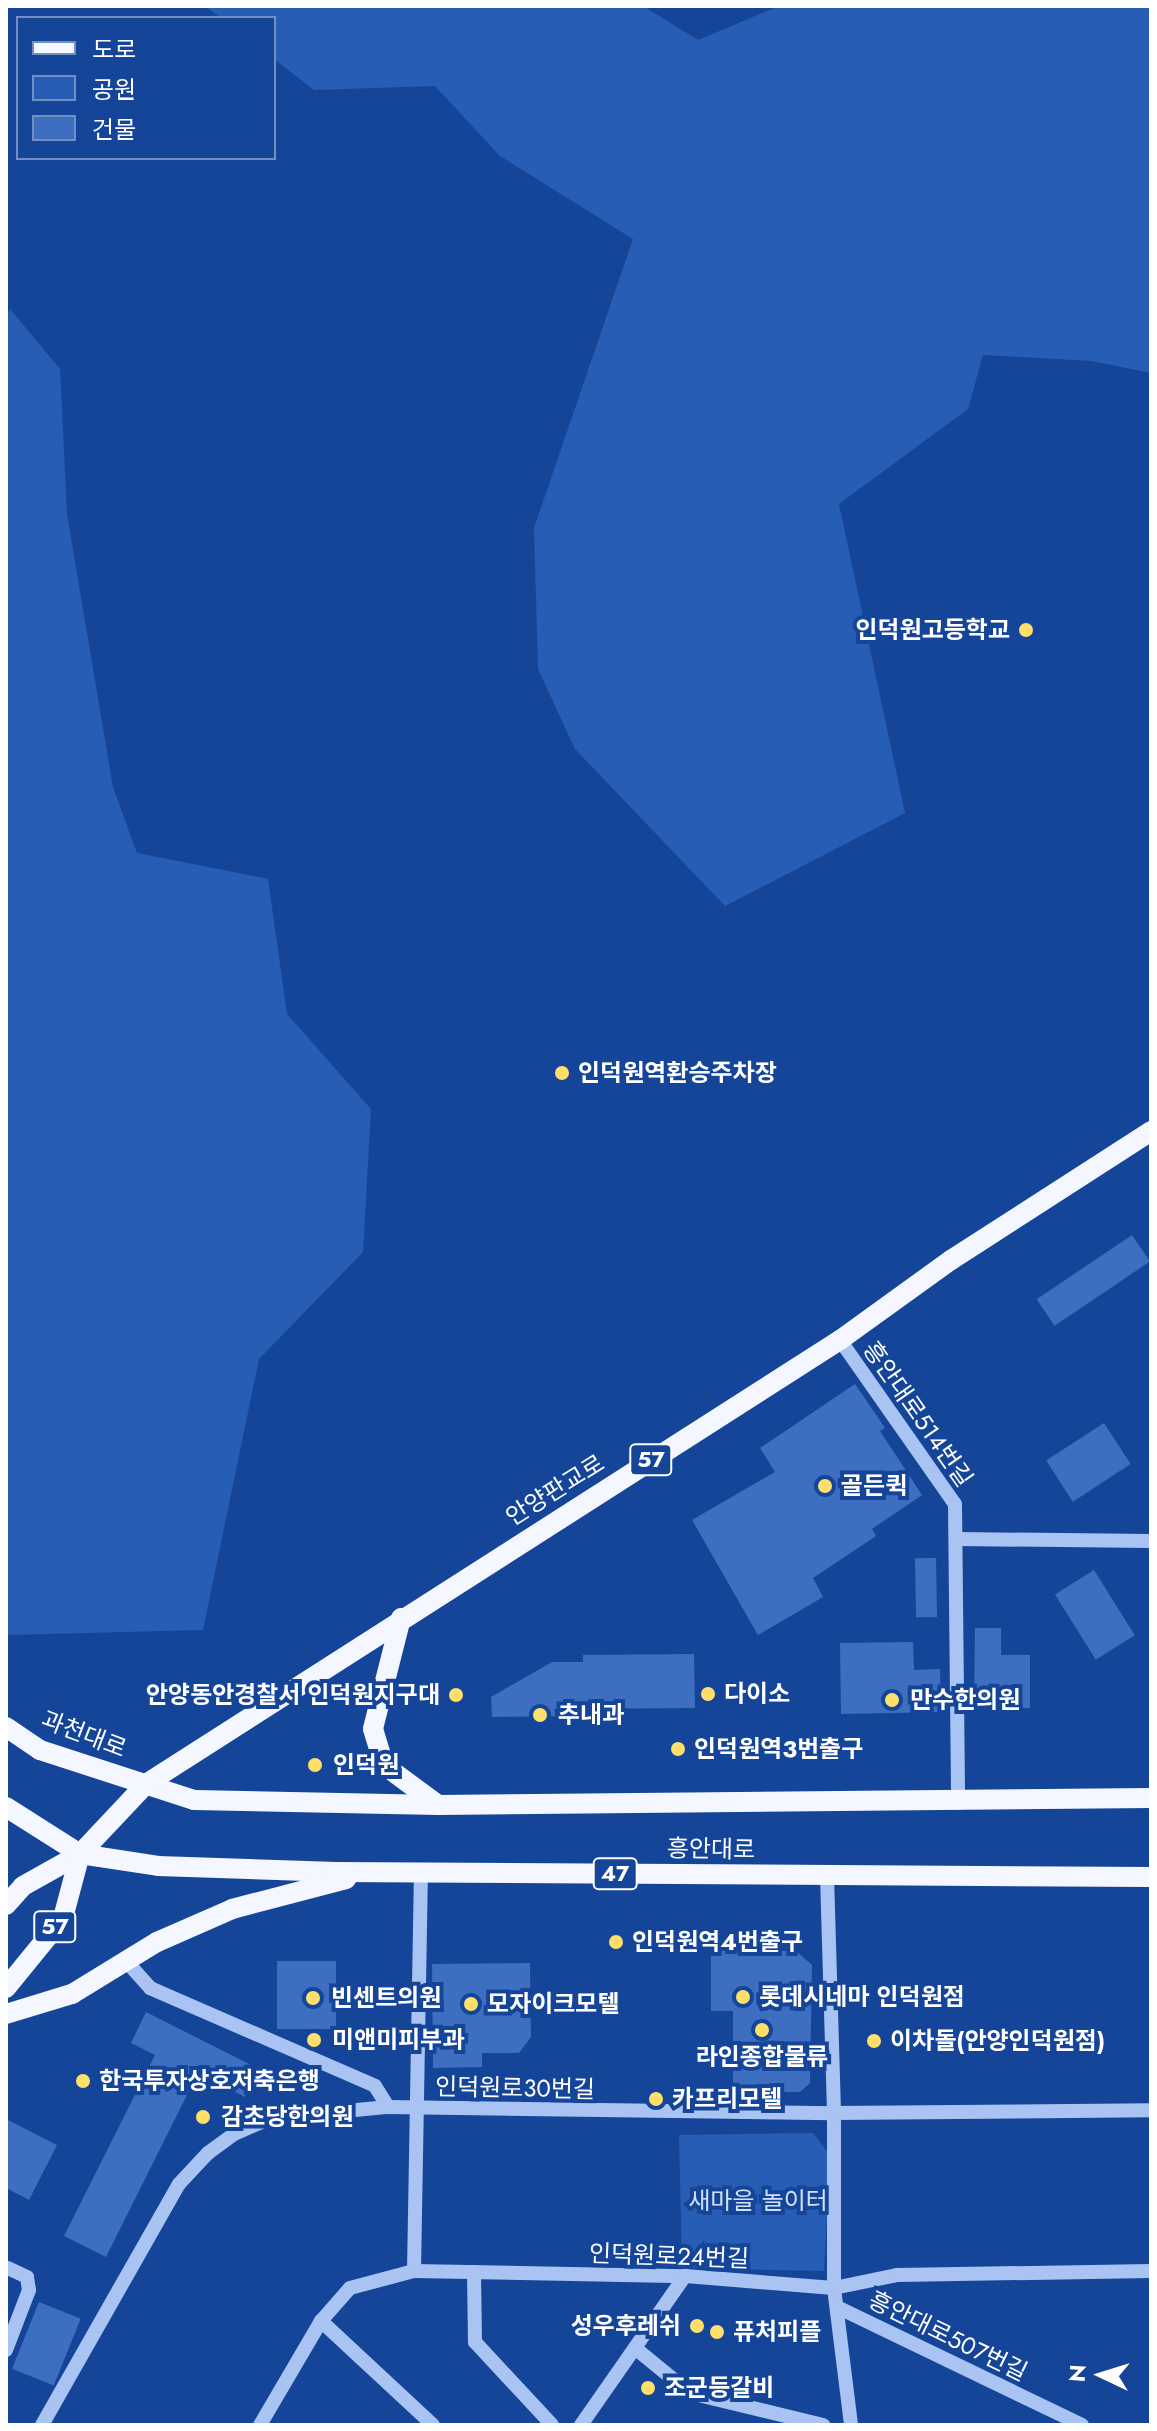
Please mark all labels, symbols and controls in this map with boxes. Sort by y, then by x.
legend [16,16,276,160]
text: 도로 [92,32,136,67]
text: 공원 [92,72,136,107]
text: 건물 [92,112,136,147]
place label: 인덕원고등학교 [855,616,1010,644]
marker: 인덕원고등학교 [1017,621,1035,639]
place label: 인덕원역환승주차장 [578,1059,777,1087]
marker: 인덕원역환승주차장 [553,1064,571,1082]
street label: 흥안대로514번길 [857,1336,979,1492]
road number: 57 [629,1442,673,1478]
street label: 안양판교로 [501,1449,609,1531]
place label: 골든퀵 [841,1472,907,1500]
marker: 골든퀵 [816,1477,834,1495]
place label: 다이소 [724,1680,790,1708]
place label: 안양동안경찰서 인덕원지구대 [146,1681,440,1709]
marker: 다이소 [699,1685,717,1703]
marker: 안양동안경찰서 인덕원지구대 [447,1686,465,1704]
place label: 만수한의원 [910,1686,1020,1714]
marker: 만수한의원 [881,1689,903,1711]
place label: 추내과 [558,1701,624,1729]
marker: 추내과 [529,1704,551,1726]
street label: 과천대로 [38,1705,130,1763]
place label: 인덕원역3번출구 [694,1735,863,1763]
marker: 인덕원역3번출구 [669,1740,687,1758]
place label: 인덕원 [333,1751,399,1779]
marker: 인덕원 [304,1754,326,1776]
street label: 흥안대로 [667,1834,755,1864]
road number: 47 [591,1856,639,1892]
road number: 57 [33,1909,77,1945]
place label: 인덕원역4번출구 [632,1928,803,1956]
marker: 인덕원역4번출구 [607,1933,625,1951]
place label: 롯데시네마 인덕원점 [759,1983,965,2011]
place label: 빈센트의원 [331,1984,441,2012]
marker: 빈센트의원 [302,1987,324,2009]
marker: 롯데시네마 인덕원점 [734,1988,752,2006]
place label: 모자이크모텔 [487,1990,619,2018]
marker: 모자이크모텔 [462,1995,480,2013]
marker: 라인종합물류 [753,2021,771,2039]
place label: 미앤미피부과 [332,2026,464,2054]
place label: 이차돌(안양인덕원점) [890,2027,1105,2055]
marker: 미앤미피부과 [303,2029,325,2051]
marker: 이차돌(안양인덕원점) [865,2032,883,2050]
place label: 라인종합물류 [696,2043,828,2071]
place label: 한국투자상호저축은행 [99,2067,320,2095]
marker: 한국투자상호저축은행 [74,2072,92,2090]
street label: 인덕원로30번길 [435,2072,595,2104]
place label: 카프리모텔 [672,2085,782,2113]
marker: 카프리모텔 [647,2090,665,2108]
place label: 감초당한의원 [221,2103,353,2131]
marker: 감초당한의원 [192,2106,214,2128]
park label: 새마을 놀이터 [688,2187,828,2215]
street label: 인덕원로24번길 [588,2239,750,2273]
street label: 흥안대로507번길 [864,2285,1032,2387]
place label: 성우후레쉬 [571,2312,681,2340]
marker: 성우후레쉬 [688,2317,706,2335]
place label: 퓨처피플 [733,2318,821,2346]
marker: 퓨처피플 [708,2323,726,2341]
north arrow [1061,2335,1141,2415]
text: N [1060,2363,1094,2383]
place label: 조군등갈비 [664,2374,774,2402]
marker: 조군등갈비 [639,2379,657,2397]

